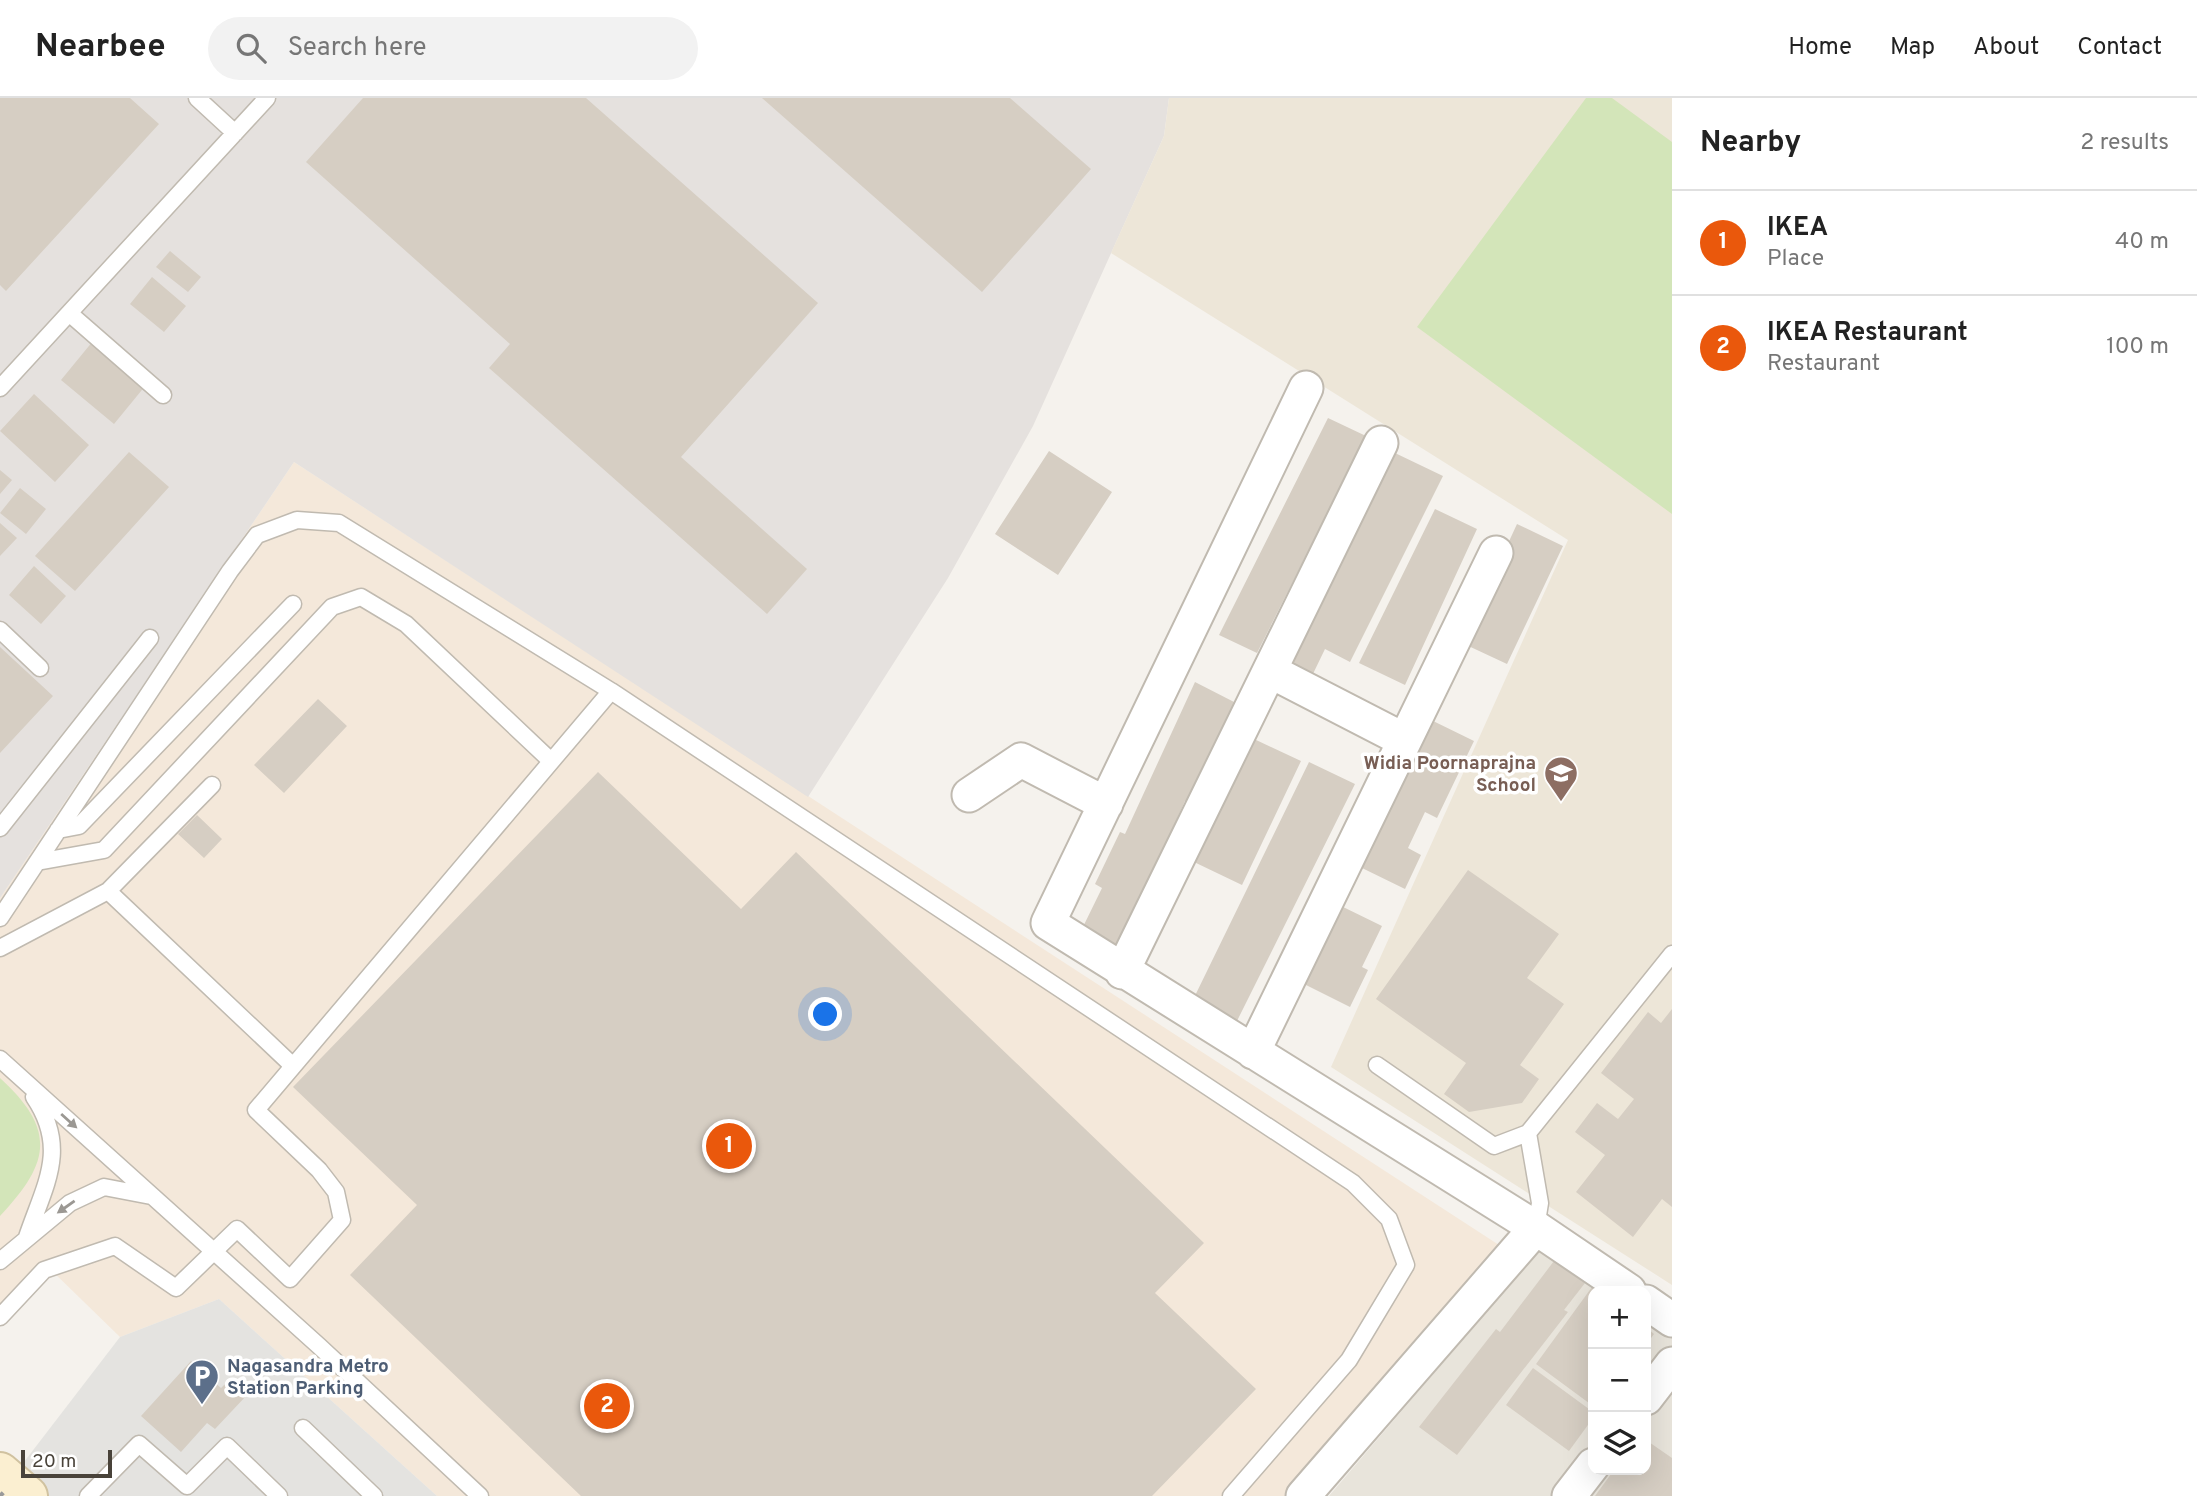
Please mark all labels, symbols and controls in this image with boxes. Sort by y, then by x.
search box [208,17,698,80]
text: Nearbee [35,27,166,69]
icon: search [232,29,270,67]
text: Search here [288,32,427,65]
text: Home [1788,33,1852,63]
text: Map [1890,33,1935,63]
text: About [1973,33,2039,63]
text: Contact [2077,33,2162,63]
text: Nearby [1700,125,1801,162]
text: 2 results [2080,129,2169,158]
text: IKEA [1767,212,1828,245]
text: 1 [1718,228,1728,257]
text: 40 m [2115,228,2169,257]
text: Place [1767,245,1824,274]
text: IKEA Restaurant [1767,317,1968,350]
text: 2 [1716,333,1730,362]
text: 100 m [2106,333,2169,362]
text: Restaurant [1767,350,1880,379]
place label: Widia Poornaprajna School [1364,752,1536,798]
school or university icon: Widia Poornaprajna School [1542,754,1580,803]
your location [808,997,842,1031]
one-way arrow [60,1112,77,1128]
pin: 1 [706,1120,752,1172]
one-way arrow [57,1200,75,1214]
map controls [1588,1286,1651,1475]
button: + [1588,1286,1651,1349]
button: − [1588,1349,1651,1412]
place label: Nagasandra Metro Station Parking [227,1355,389,1401]
parking icon: Nagasandra Metro Station Parking [183,1357,221,1406]
pin: 2 [584,1380,630,1432]
button: layers [1588,1412,1651,1475]
scale bar [21,1447,112,1479]
text: 20 m [32,1450,76,1474]

